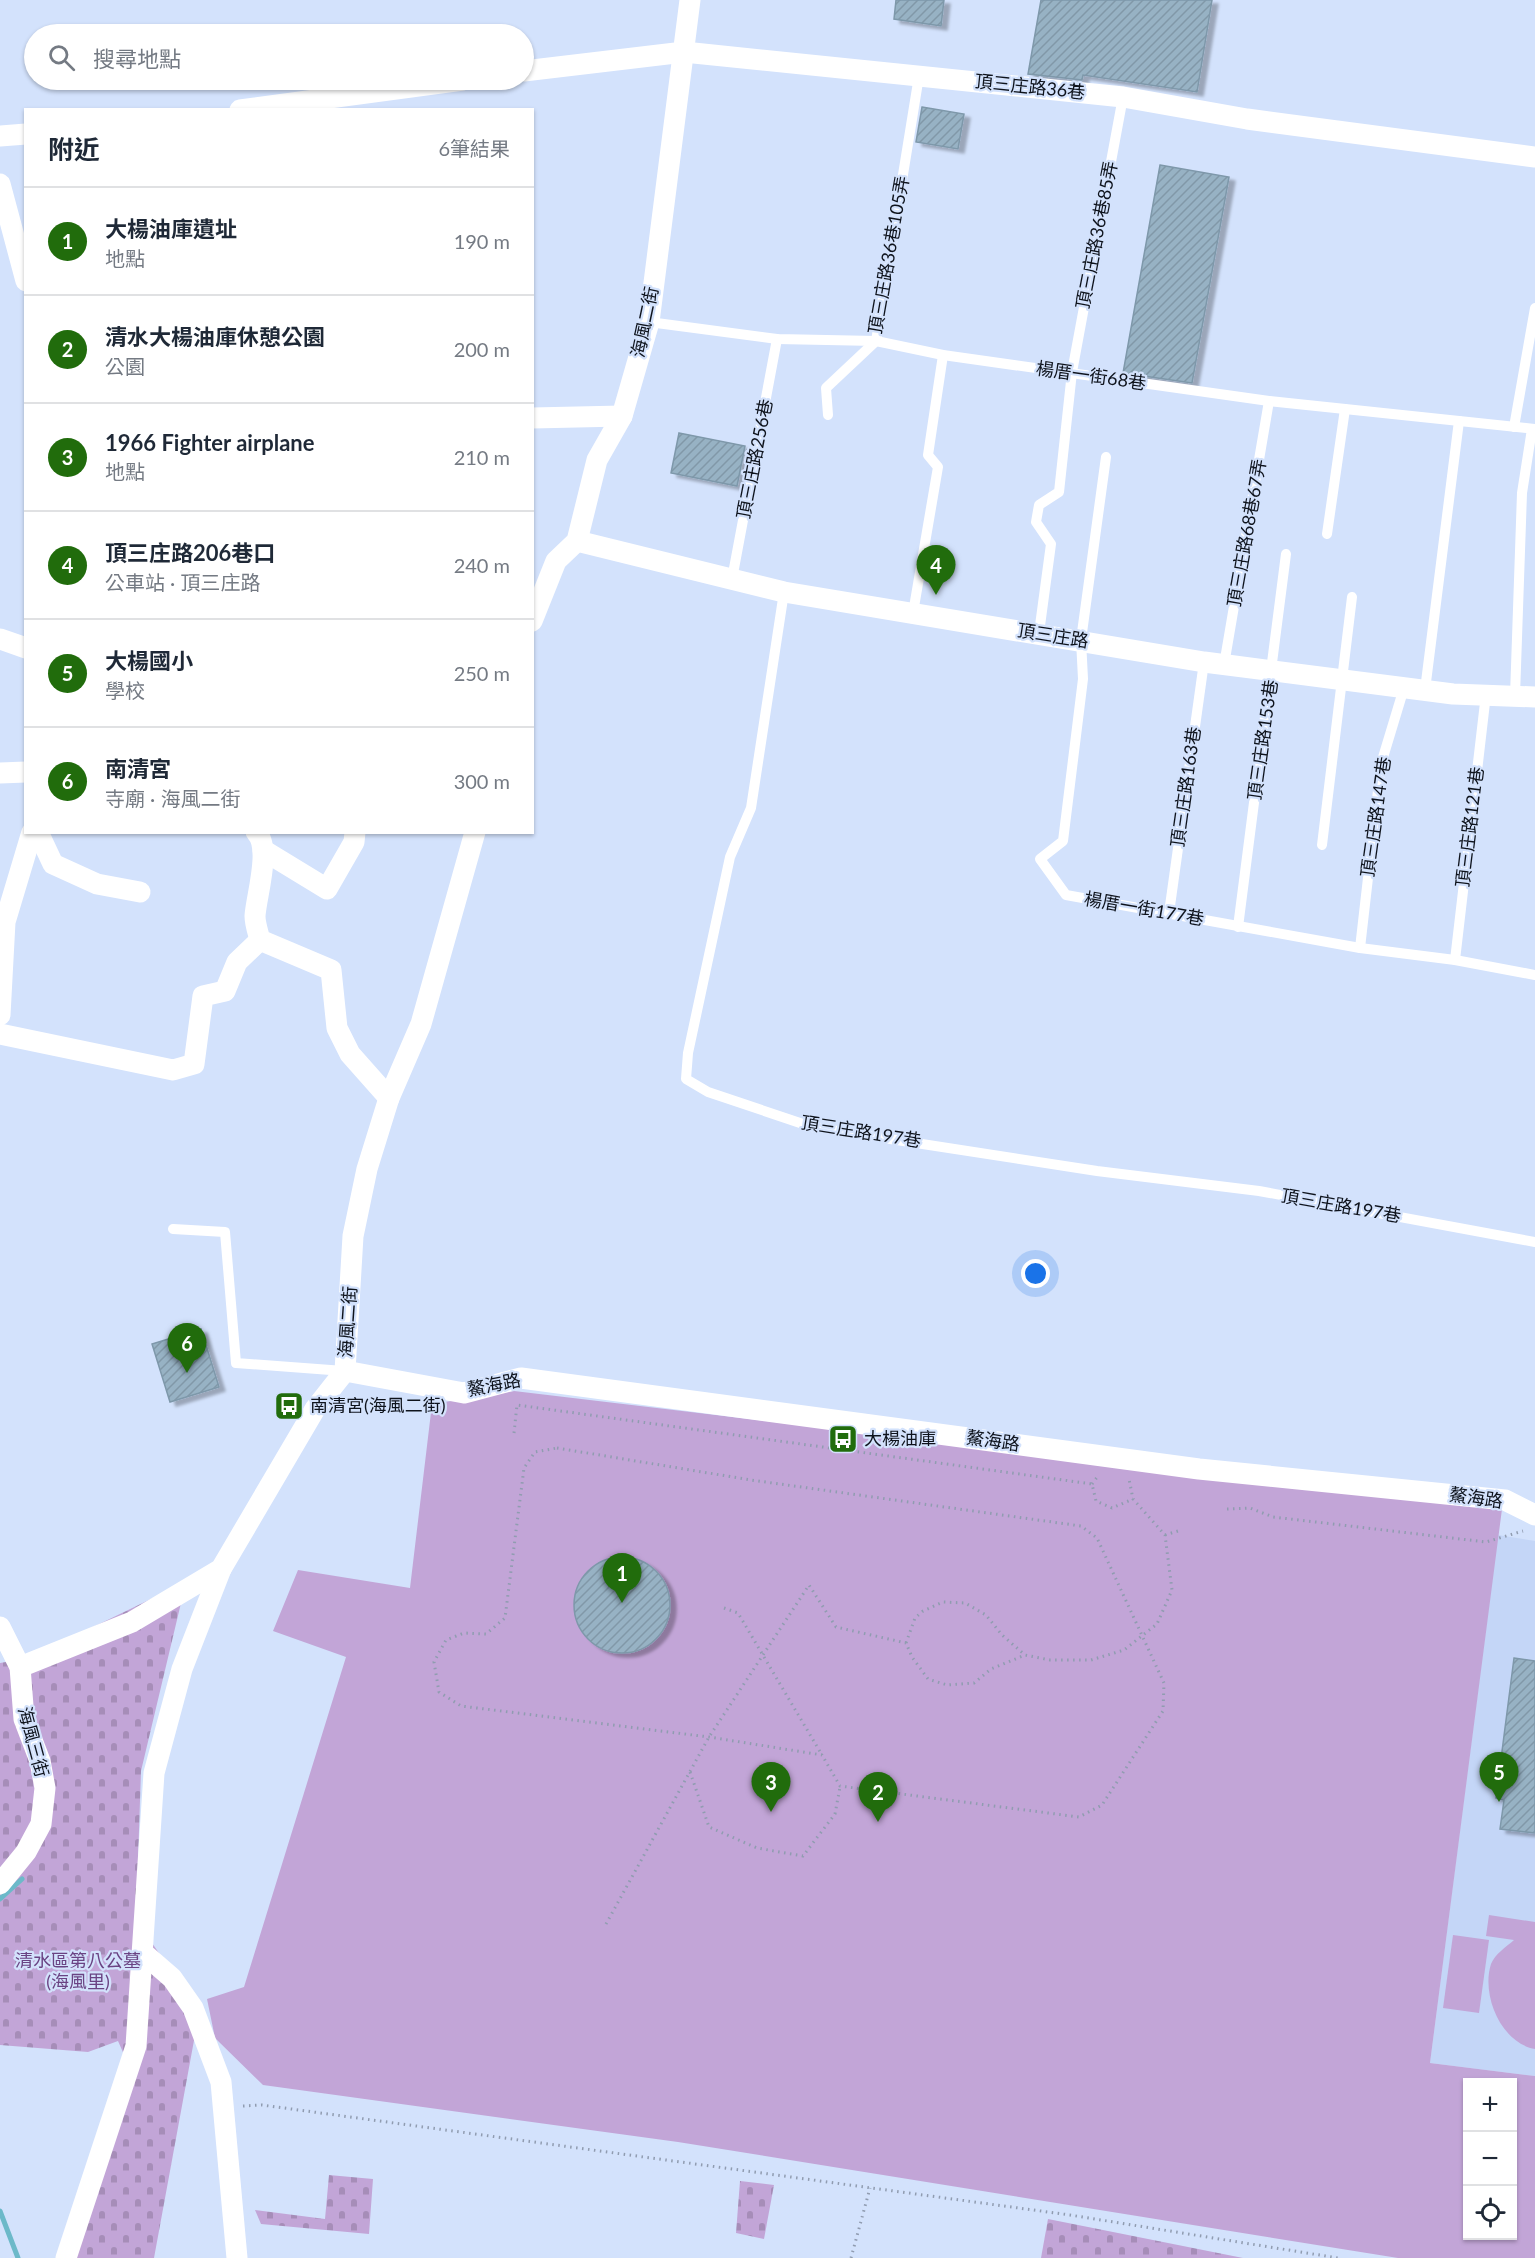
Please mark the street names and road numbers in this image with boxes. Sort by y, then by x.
street label: 頂三庄路36巷 [974,69,1086,103]
street label: 頂三庄路36巷85弄 [1071,159,1121,310]
street label: 頂三庄路36巷105弄 [863,174,913,336]
street label: 海風二街 [626,284,662,359]
street label: 楊厝一街68巷 [1035,356,1148,394]
street label: 頂三庄路256巷 [732,397,776,520]
street label: 頂三庄路68巷67弄 [1222,457,1270,608]
street label: 頂三庄路 [1016,619,1090,652]
street label: 頂三庄路153巷 [1243,678,1281,801]
street label: 頂三庄路163巷 [1166,725,1204,848]
street label: 頂三庄路147巷 [1356,755,1394,878]
street label: 頂三庄路121巷 [1451,765,1487,888]
street label: 楊厝一街177巷 [1083,887,1206,929]
street label: 頂三庄路197巷 [800,1111,923,1151]
street label: 頂三庄路197巷 [1280,1184,1403,1226]
street label: 海風二街 [334,1285,360,1359]
street label: 鰲海路 [465,1368,522,1400]
street label: 鰲海路 [965,1425,1021,1455]
street label: 鰲海路 [1448,1482,1504,1512]
street label: 海風三街 [14,1704,54,1779]

